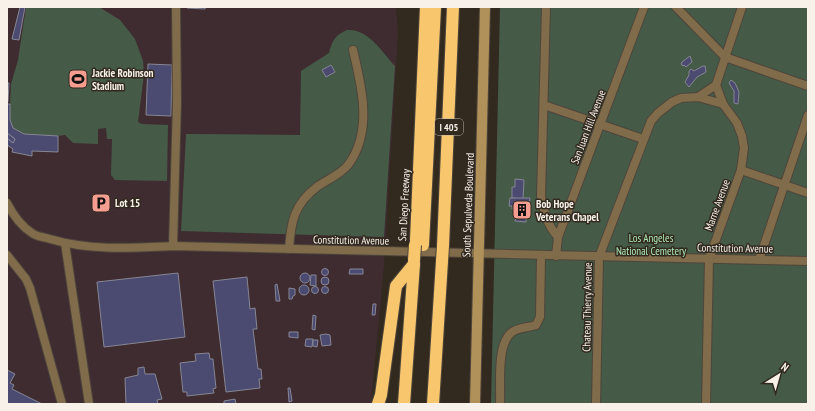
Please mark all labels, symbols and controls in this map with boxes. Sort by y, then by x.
place label: Jackie Robinson Stadium [91,66,154,93]
sports icon: Jackie Robinson Stadium [67,68,89,90]
street label: San Juan Hill Avenue [567,87,609,166]
road number: I 405 [435,119,463,135]
street label: South Sepulveda Boulevard [459,152,477,257]
street label: San Diego Freeway [395,168,413,241]
street label: Marne Avenue [701,177,733,233]
parking icon: Lot 15 [90,192,112,214]
place label: Lot 15 [115,196,140,210]
place label: Bob Hope Veterans Chapel [535,197,599,224]
building icon: Bob Hope Veterans Chapel [511,199,533,221]
park label: Los Angeles National Cemetery [616,231,687,258]
street label: Constitution Avenue [313,232,390,248]
street label: Constitution Avenue [697,240,774,256]
street label: Chateau Thierry Avenue [579,262,595,352]
north arrow [759,355,799,395]
text: N [778,360,792,374]

